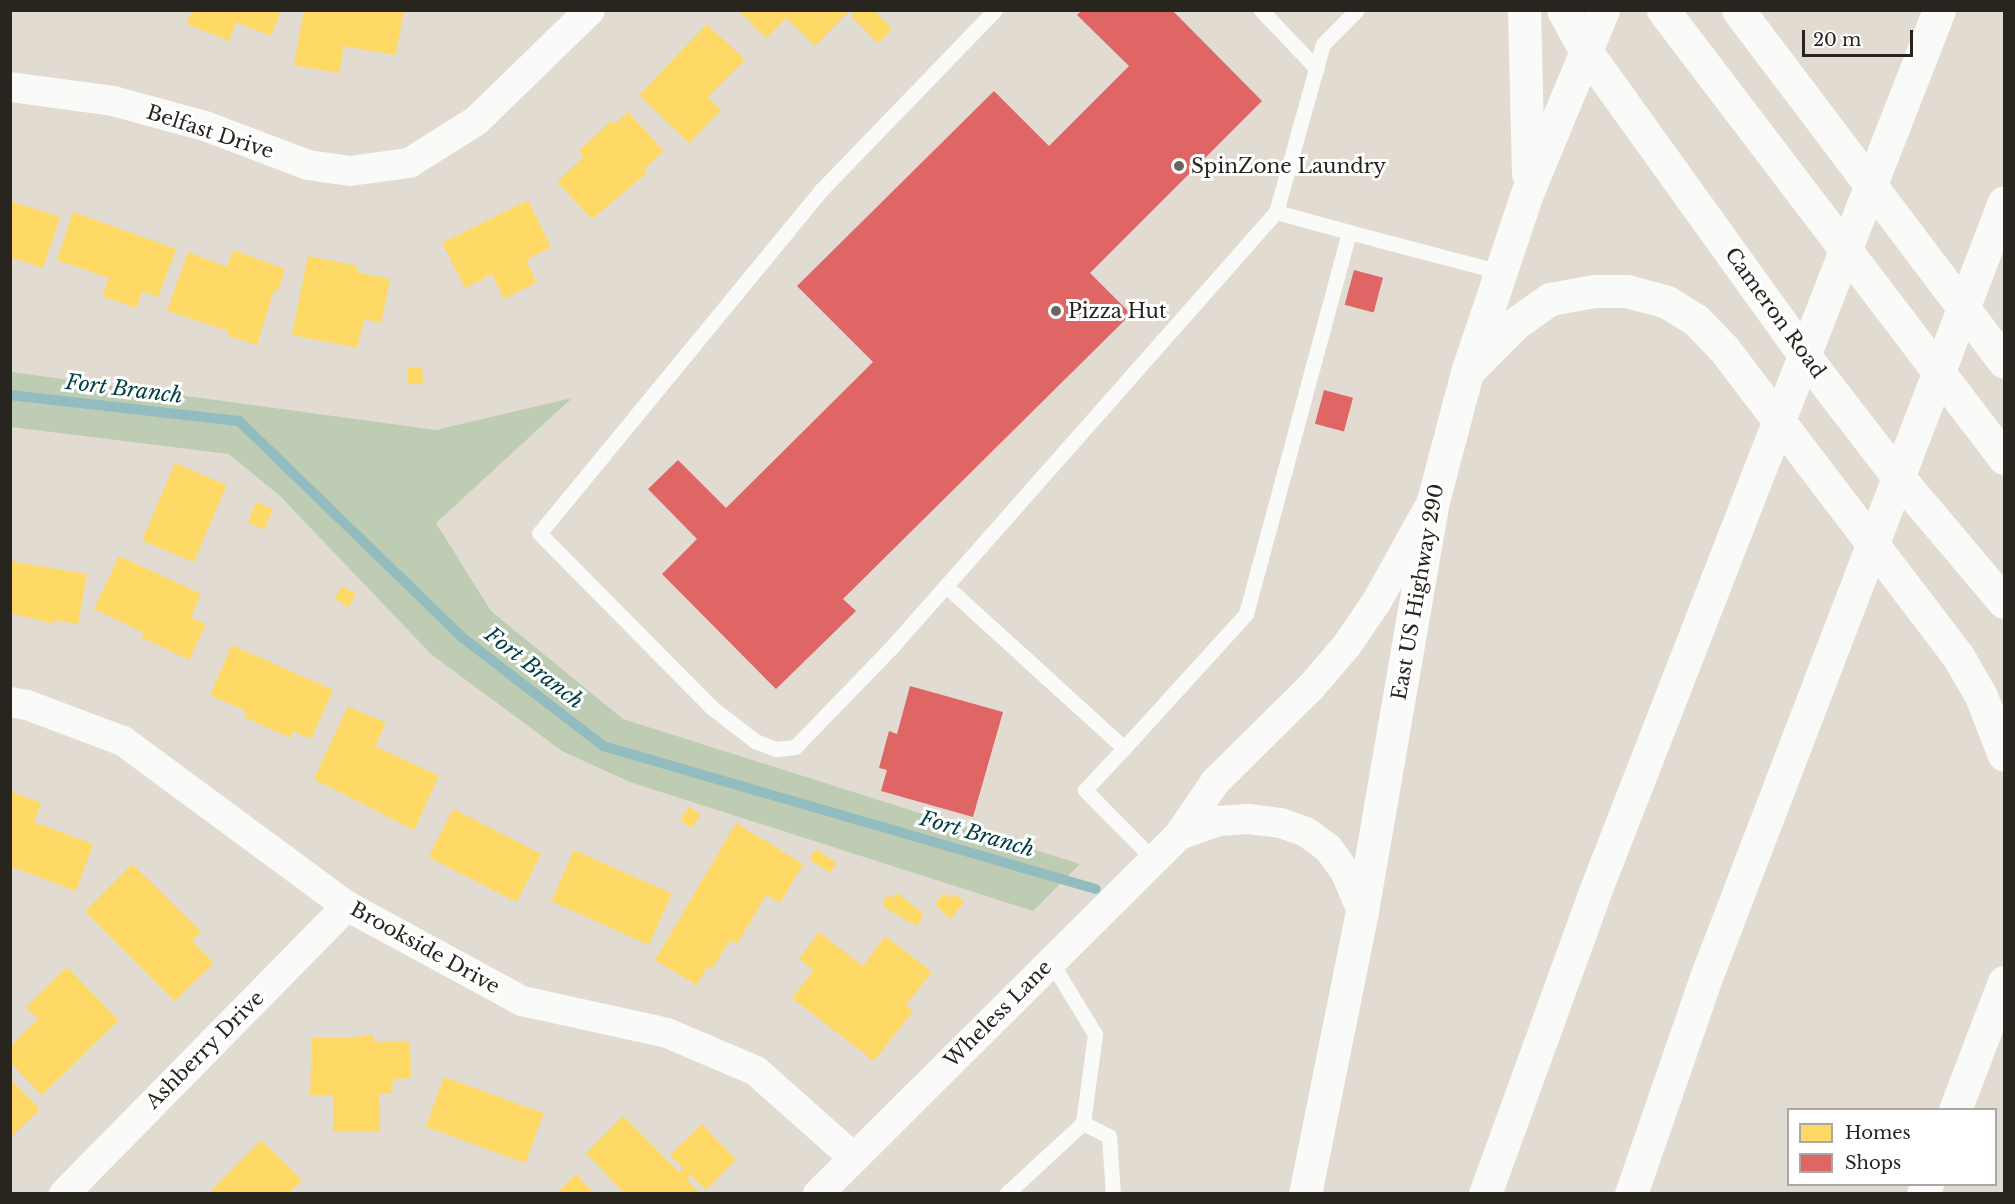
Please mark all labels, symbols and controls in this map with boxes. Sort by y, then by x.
scale bar [1805,18,1916,56]
text: 20 m [1813,29,1861,51]
street label: Belfast Drive [143,100,277,164]
place label: SpinZone Laundry [1191,154,1386,178]
marker: SpinZone Laundry [1172,159,1186,173]
street label: Cameron Road [1720,243,1830,383]
place label: Pizza Hut [1068,299,1167,323]
marker: Pizza Hut [1049,304,1063,318]
water label: Fort Branch [64,369,184,409]
street label: East US Highway 290 [1387,482,1449,702]
water label: Fort Branch [480,622,588,714]
water label: Fort Branch [917,806,1037,862]
street label: Brookside Drive [346,897,504,999]
street label: Wheless Lane [939,955,1057,1073]
street label: Ashberry Drive [141,986,269,1114]
legend [1787,1108,1997,1186]
text: Homes [1845,1122,1911,1144]
text: Shops [1845,1152,1901,1174]

